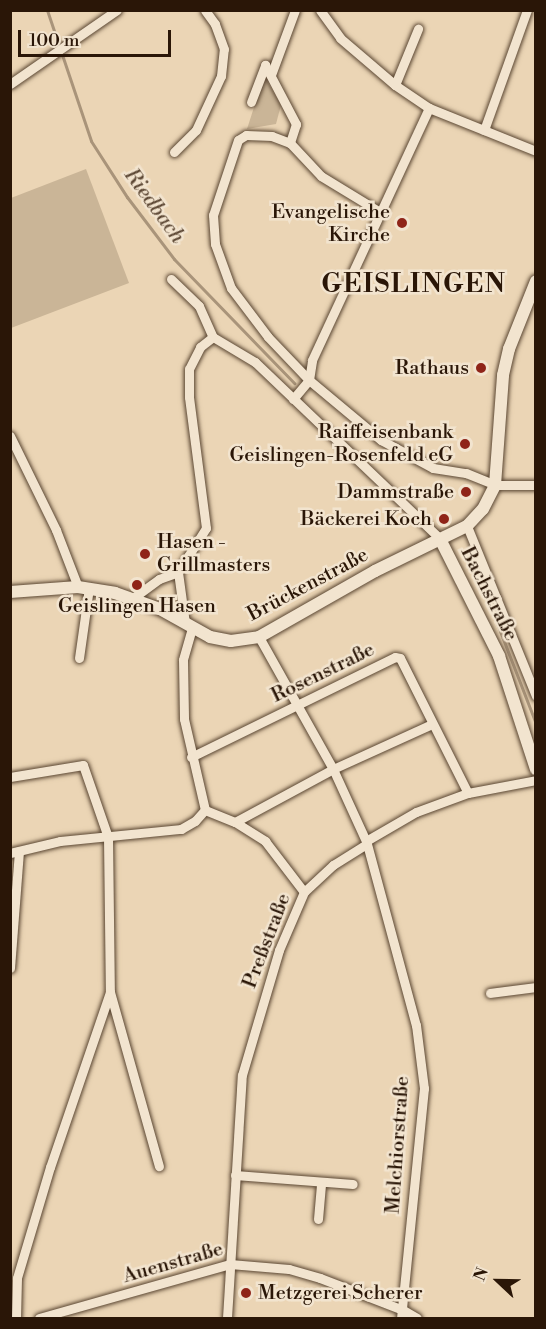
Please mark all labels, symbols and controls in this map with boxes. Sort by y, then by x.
scale bar [21,18,174,56]
text: 100 m [29,29,80,52]
water label: Riedbach [118,164,190,248]
place label: Evangelische Kirche [271,200,390,247]
marker: Evangelische Kirche [395,216,409,230]
district label: GEISLINGEN [321,269,507,301]
place label: Rathaus [395,356,469,380]
marker: Rathaus [474,361,488,375]
place label: Raiffeisenbank Geislingen-Rosenfeld eG [229,420,453,467]
marker: Raiffeisenbank Geislingen-Rosenfeld eG [458,437,472,451]
place label: Dammstraße [337,480,454,504]
marker: Dammstraße [459,485,473,499]
place label: Bäckerei Koch [301,507,432,531]
marker: Bäckerei Koch [437,512,451,526]
place label: Hasen - Grillmasters [157,530,270,577]
street label: Brückenstraße [244,543,372,627]
street label: Bachstraße [455,543,523,645]
marker: Hasen - Grillmasters [138,547,152,561]
marker: Geislingen Hasen [130,578,144,592]
place label: Geislingen Hasen [58,594,216,618]
street label: Rosenstraße [268,638,378,708]
street label: Preßstraße [238,890,296,992]
street label: Melchiorstraße [381,1075,415,1215]
street label: Auenstraße [120,1237,226,1289]
north arrow [468,1251,528,1311]
text: N [470,1265,493,1284]
place label: Metzgerei Scherer [258,1281,423,1305]
marker: Metzgerei Scherer [239,1286,253,1300]

